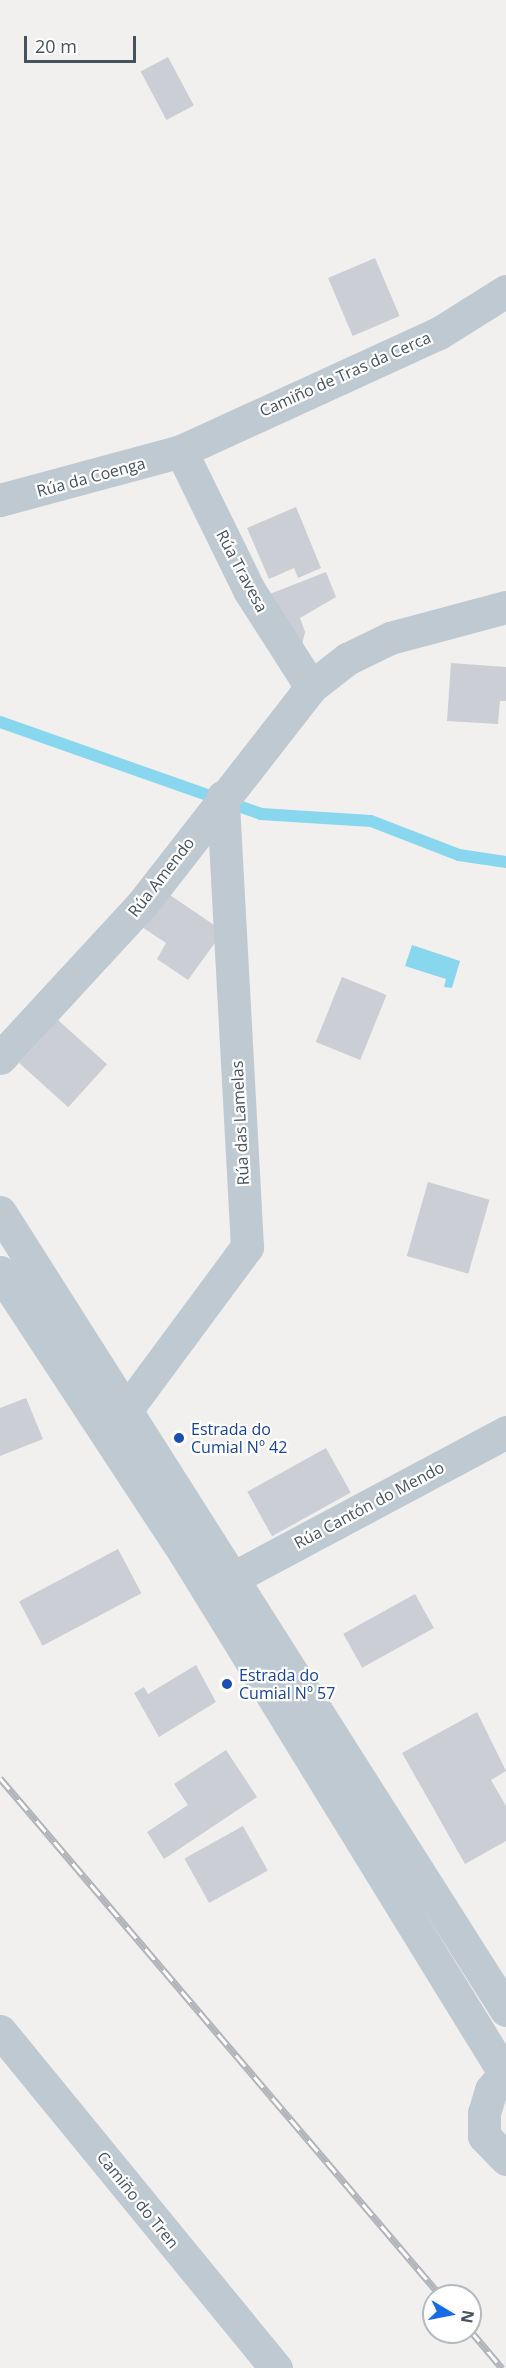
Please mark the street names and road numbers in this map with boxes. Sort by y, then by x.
street label: Camiño de Tras da Cerca [256,328,434,420]
street label: Rúa da Coenga [35,453,147,501]
street label: Rúa Travesa [212,527,272,615]
street label: Rúa Amendo [124,833,198,921]
street label: Rúa das Lamelas [227,1060,253,1186]
street label: Rúa Cantón do Mendo [291,1457,447,1553]
street label: Camiño do Tren [93,2148,183,2252]

